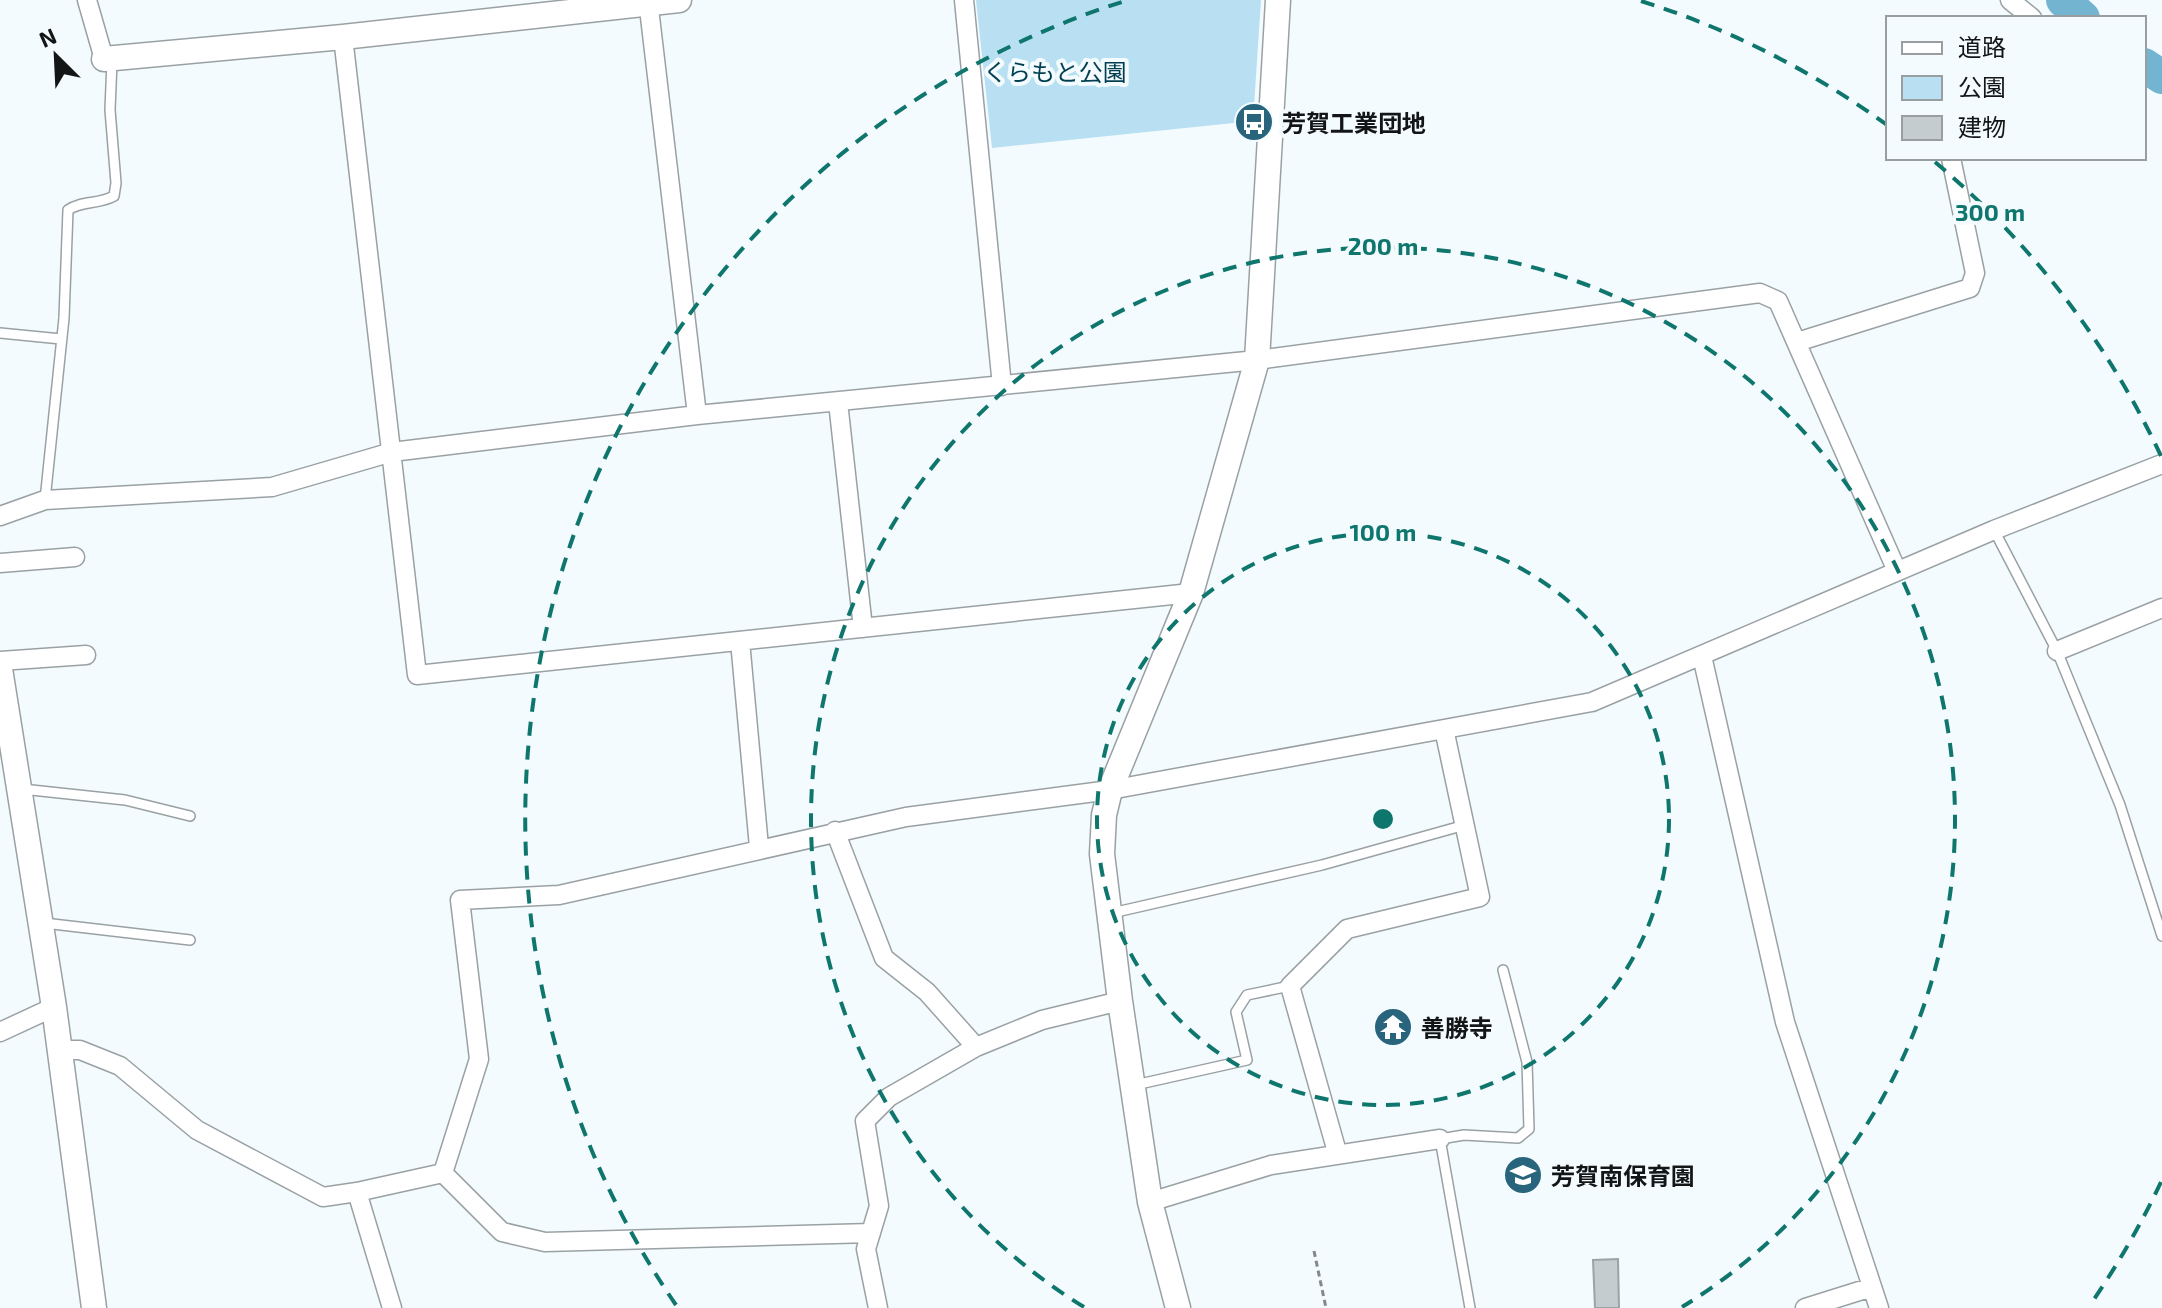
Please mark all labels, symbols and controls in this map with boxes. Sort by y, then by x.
north arrow [16,16,96,96]
legend [1886,16,2146,160]
text: N [35,22,60,52]
text: 道路 [1958,32,2006,61]
park label: くらもと公園 [983,57,1127,86]
text: 公園 [1958,72,2006,101]
bus stop icon: 芳賀工業団地 [1233,101,1275,143]
place label: 芳賀工業団地 [1282,108,1426,137]
text: 建物 [1958,112,2006,141]
text: 300 m [1955,197,2025,226]
text: 200 m [1348,231,1418,260]
text: 100 m [1350,517,1416,546]
centre of rings [1369,805,1397,833]
temple icon: 善勝寺 [1372,1006,1414,1048]
place label: 善勝寺 [1421,1013,1493,1042]
school or university icon: 芳賀南保育園 [1502,1154,1544,1196]
place label: 芳賀南保育園 [1551,1161,1695,1190]

